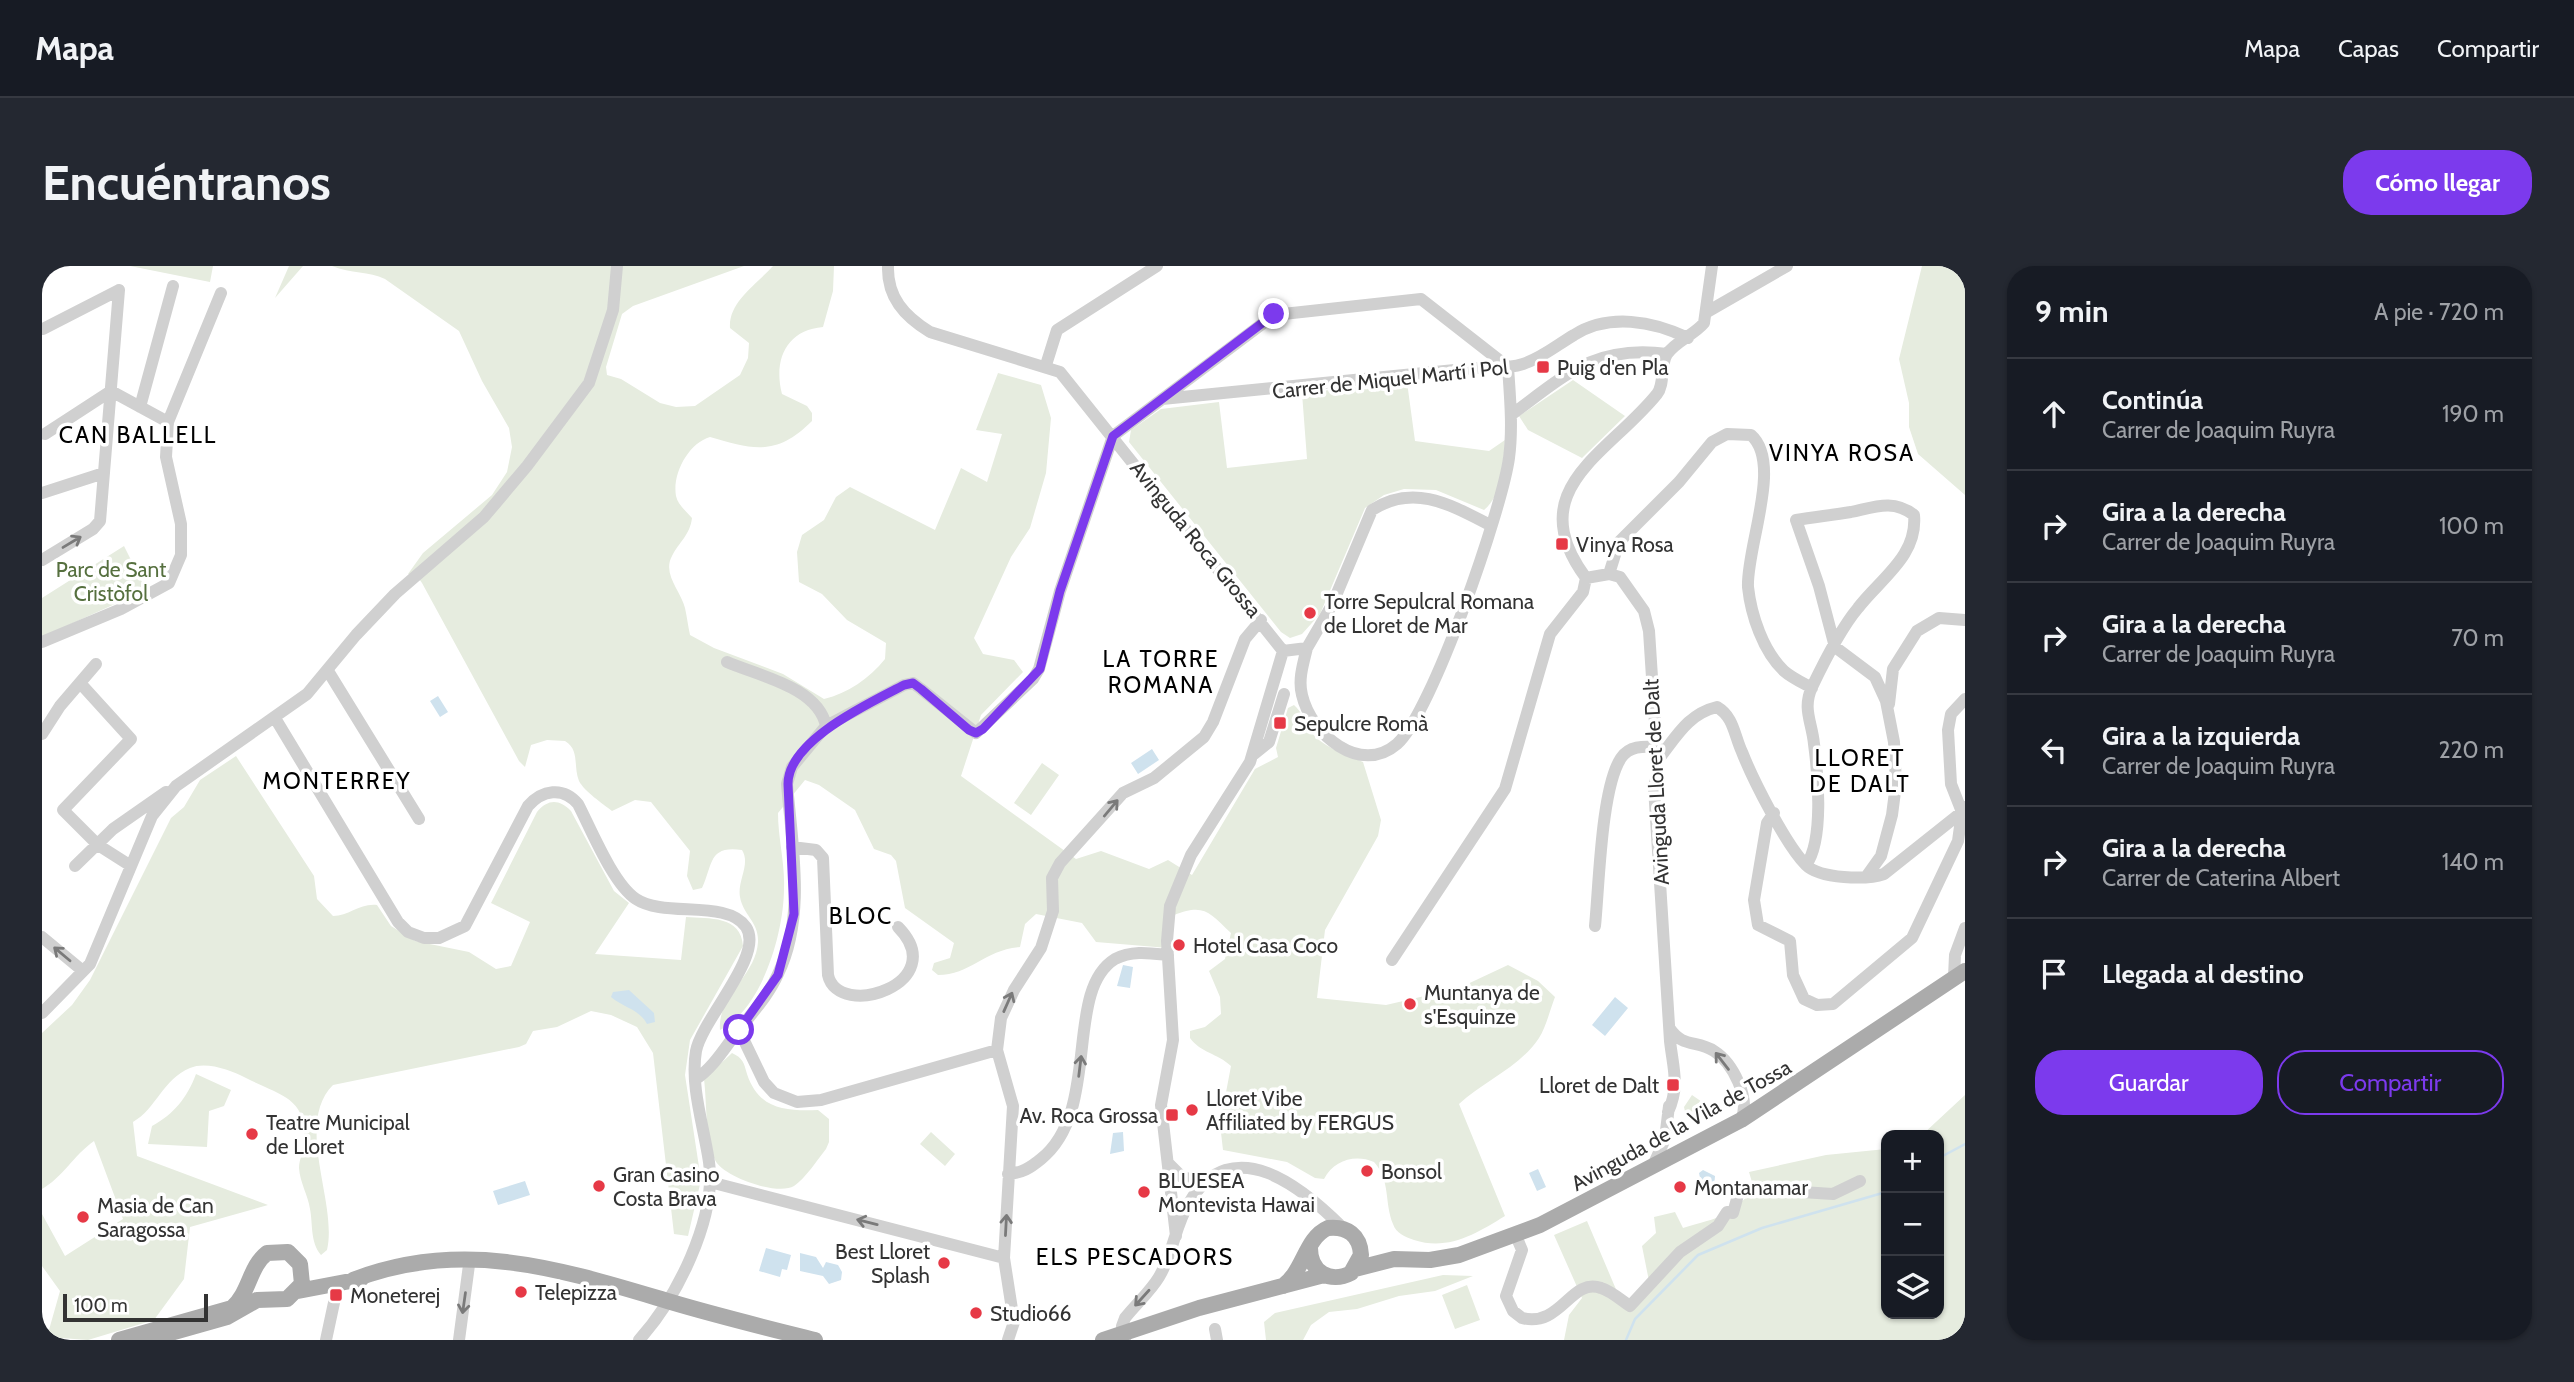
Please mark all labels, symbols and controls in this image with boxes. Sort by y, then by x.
text: Mapa [35,28,114,68]
text: Mapa [2244,34,2300,63]
text: Capas [2338,34,2399,63]
text: Compartir [2437,34,2539,63]
button: Cómo llegar [2343,150,2532,215]
text: Encuéntranos [42,153,331,212]
text: 9 min [2035,293,2108,330]
route end [1258,298,1289,329]
text: A pie · 720 m [2374,298,2504,326]
street label: Carrer de Miquel Martí i Pol [1271,354,1509,404]
place label: Puig d'en Pla [1557,355,1669,380]
marker: Puig d'en Pla [1535,359,1551,375]
text: Continúa [2102,384,2203,416]
icon: ahead [2035,395,2073,433]
text: 190 m [2442,400,2504,428]
text: Carrer de Joaquim Ruyra [2102,416,2335,444]
district label: CAN BALLELL [59,421,217,449]
district label: VINYA ROSA [1769,439,1915,467]
street label: Avinguda Roca Grossa [1125,456,1267,622]
text: Gira a la derecha [2102,496,2286,528]
icon: right [2035,507,2073,545]
text: 100 m [2439,512,2504,540]
text: Carrer de Joaquim Ruyra [2102,528,2335,556]
place label: Vinya Rosa [1576,532,1674,557]
one-way arrow [61,534,81,548]
marker: Vinya Rosa [1554,536,1570,552]
park label: Parc de Sant Cristòfol [56,557,166,606]
place label: Torre Sepulcral Romana de Lloret de Mar [1324,589,1534,638]
marker: Torre Sepulcral Romana de Lloret de Mar [1302,605,1318,621]
text: Gira a la derecha [2102,608,2286,640]
icon: right [2035,619,2073,657]
text: 70 m [2451,624,2504,652]
text: Carrer de Joaquim Ruyra [2102,640,2335,668]
district label: LA TORRE ROMANA [1103,645,1219,699]
street label: Avinguda Lloret de Dalt [1638,678,1674,886]
place label: Sepulcre Romà [1294,711,1428,736]
marker: Sepulcre Romà [1272,715,1288,731]
text: Gira a la izquierda [2102,720,2300,752]
icon: left [2035,731,2073,769]
text: 220 m [2438,736,2504,764]
district label: LLORET DE DALT [1809,744,1911,798]
text: Carrer de Joaquim Ruyra [2102,752,2335,780]
district label: MONTERREY [263,767,411,795]
one-way arrow [1103,799,1119,817]
text: Gira a la derecha [2102,832,2286,864]
icon: right [2035,843,2073,881]
text: 140 m [2442,848,2504,876]
text: Carrer de Caterina Albert [2102,864,2340,892]
district label: BLOC [829,902,893,930]
place label: Hotel Casa Coco [1193,933,1338,958]
marker: Hotel Casa Coco [1171,937,1187,953]
one-way arrow [54,946,72,962]
icon: arrive [2035,955,2073,993]
text: Llegada al destino [2102,958,2304,990]
place label: Muntanya de s'Esquinze [1424,980,1540,1029]
one-way arrow [1002,992,1015,1014]
marker: Muntanya de s'Esquinze [1402,996,1418,1012]
route start [723,1014,754,1045]
button: Guardar [2035,1050,2263,1115]
button: Compartir [2277,1050,2504,1115]
one-way arrow [1715,1053,1730,1071]
street label: Avinguda de la Vila de Tossa [1567,1054,1795,1196]
one-way arrow [1073,1056,1086,1078]
place label: Lloret de Dalt [1539,1073,1659,1098]
marker: Lloret de Dalt [1665,1077,1681,1093]
place label: Lloret Vibe Affiliated by FERGUS [1206,1086,1394,1135]
marker: Lloret Vibe Affiliated by FERGUS [1184,1102,1200,1118]
place label: Av. Roca Grossa [1019,1103,1158,1128]
marker: Av. Roca Grossa [1164,1107,1180,1123]
place label: Teatre Municipal de Lloret [266,1110,410,1159]
marker: Teatre Municipal de Lloret [244,1126,260,1142]
map controls [1881,1130,1944,1319]
button: + [1881,1130,1944,1193]
place label: Bonsol [1381,1159,1442,1184]
place label: Gran Casino Costa Brava [613,1162,719,1211]
marker: Bonsol [1359,1163,1375,1179]
place label: BLUESEA Montevista Hawai [1158,1168,1315,1217]
place label: Montanamar [1694,1175,1808,1200]
marker: Gran Casino Costa Brava [591,1178,607,1194]
marker: Montanamar [1672,1179,1688,1195]
marker: BLUESEA Montevista Hawai [1136,1184,1152,1200]
place label: Masia de Can Saragossa [97,1193,214,1242]
button: − [1881,1193,1944,1256]
marker: Masia de Can Saragossa [75,1209,91,1225]
one-way arrow [1000,1214,1013,1237]
one-way arrow [856,1215,879,1228]
place label: Best Lloret Splash [835,1239,930,1288]
district label: ELS PESCADORS [1036,1243,1234,1271]
marker: Best Lloret Splash [936,1255,952,1271]
button: layers [1881,1256,1944,1319]
place label: Telepizza [535,1280,617,1305]
place label: Moneterej [350,1283,440,1309]
marker: Telepizza [513,1284,529,1300]
marker: Moneterej [328,1287,344,1303]
one-way arrow [1133,1289,1150,1306]
scale bar [63,1291,208,1323]
one-way arrow [458,1291,471,1313]
text: 100 m [74,1294,128,1317]
place label: Studio66 [990,1301,1072,1326]
marker: Studio66 [968,1305,984,1321]

